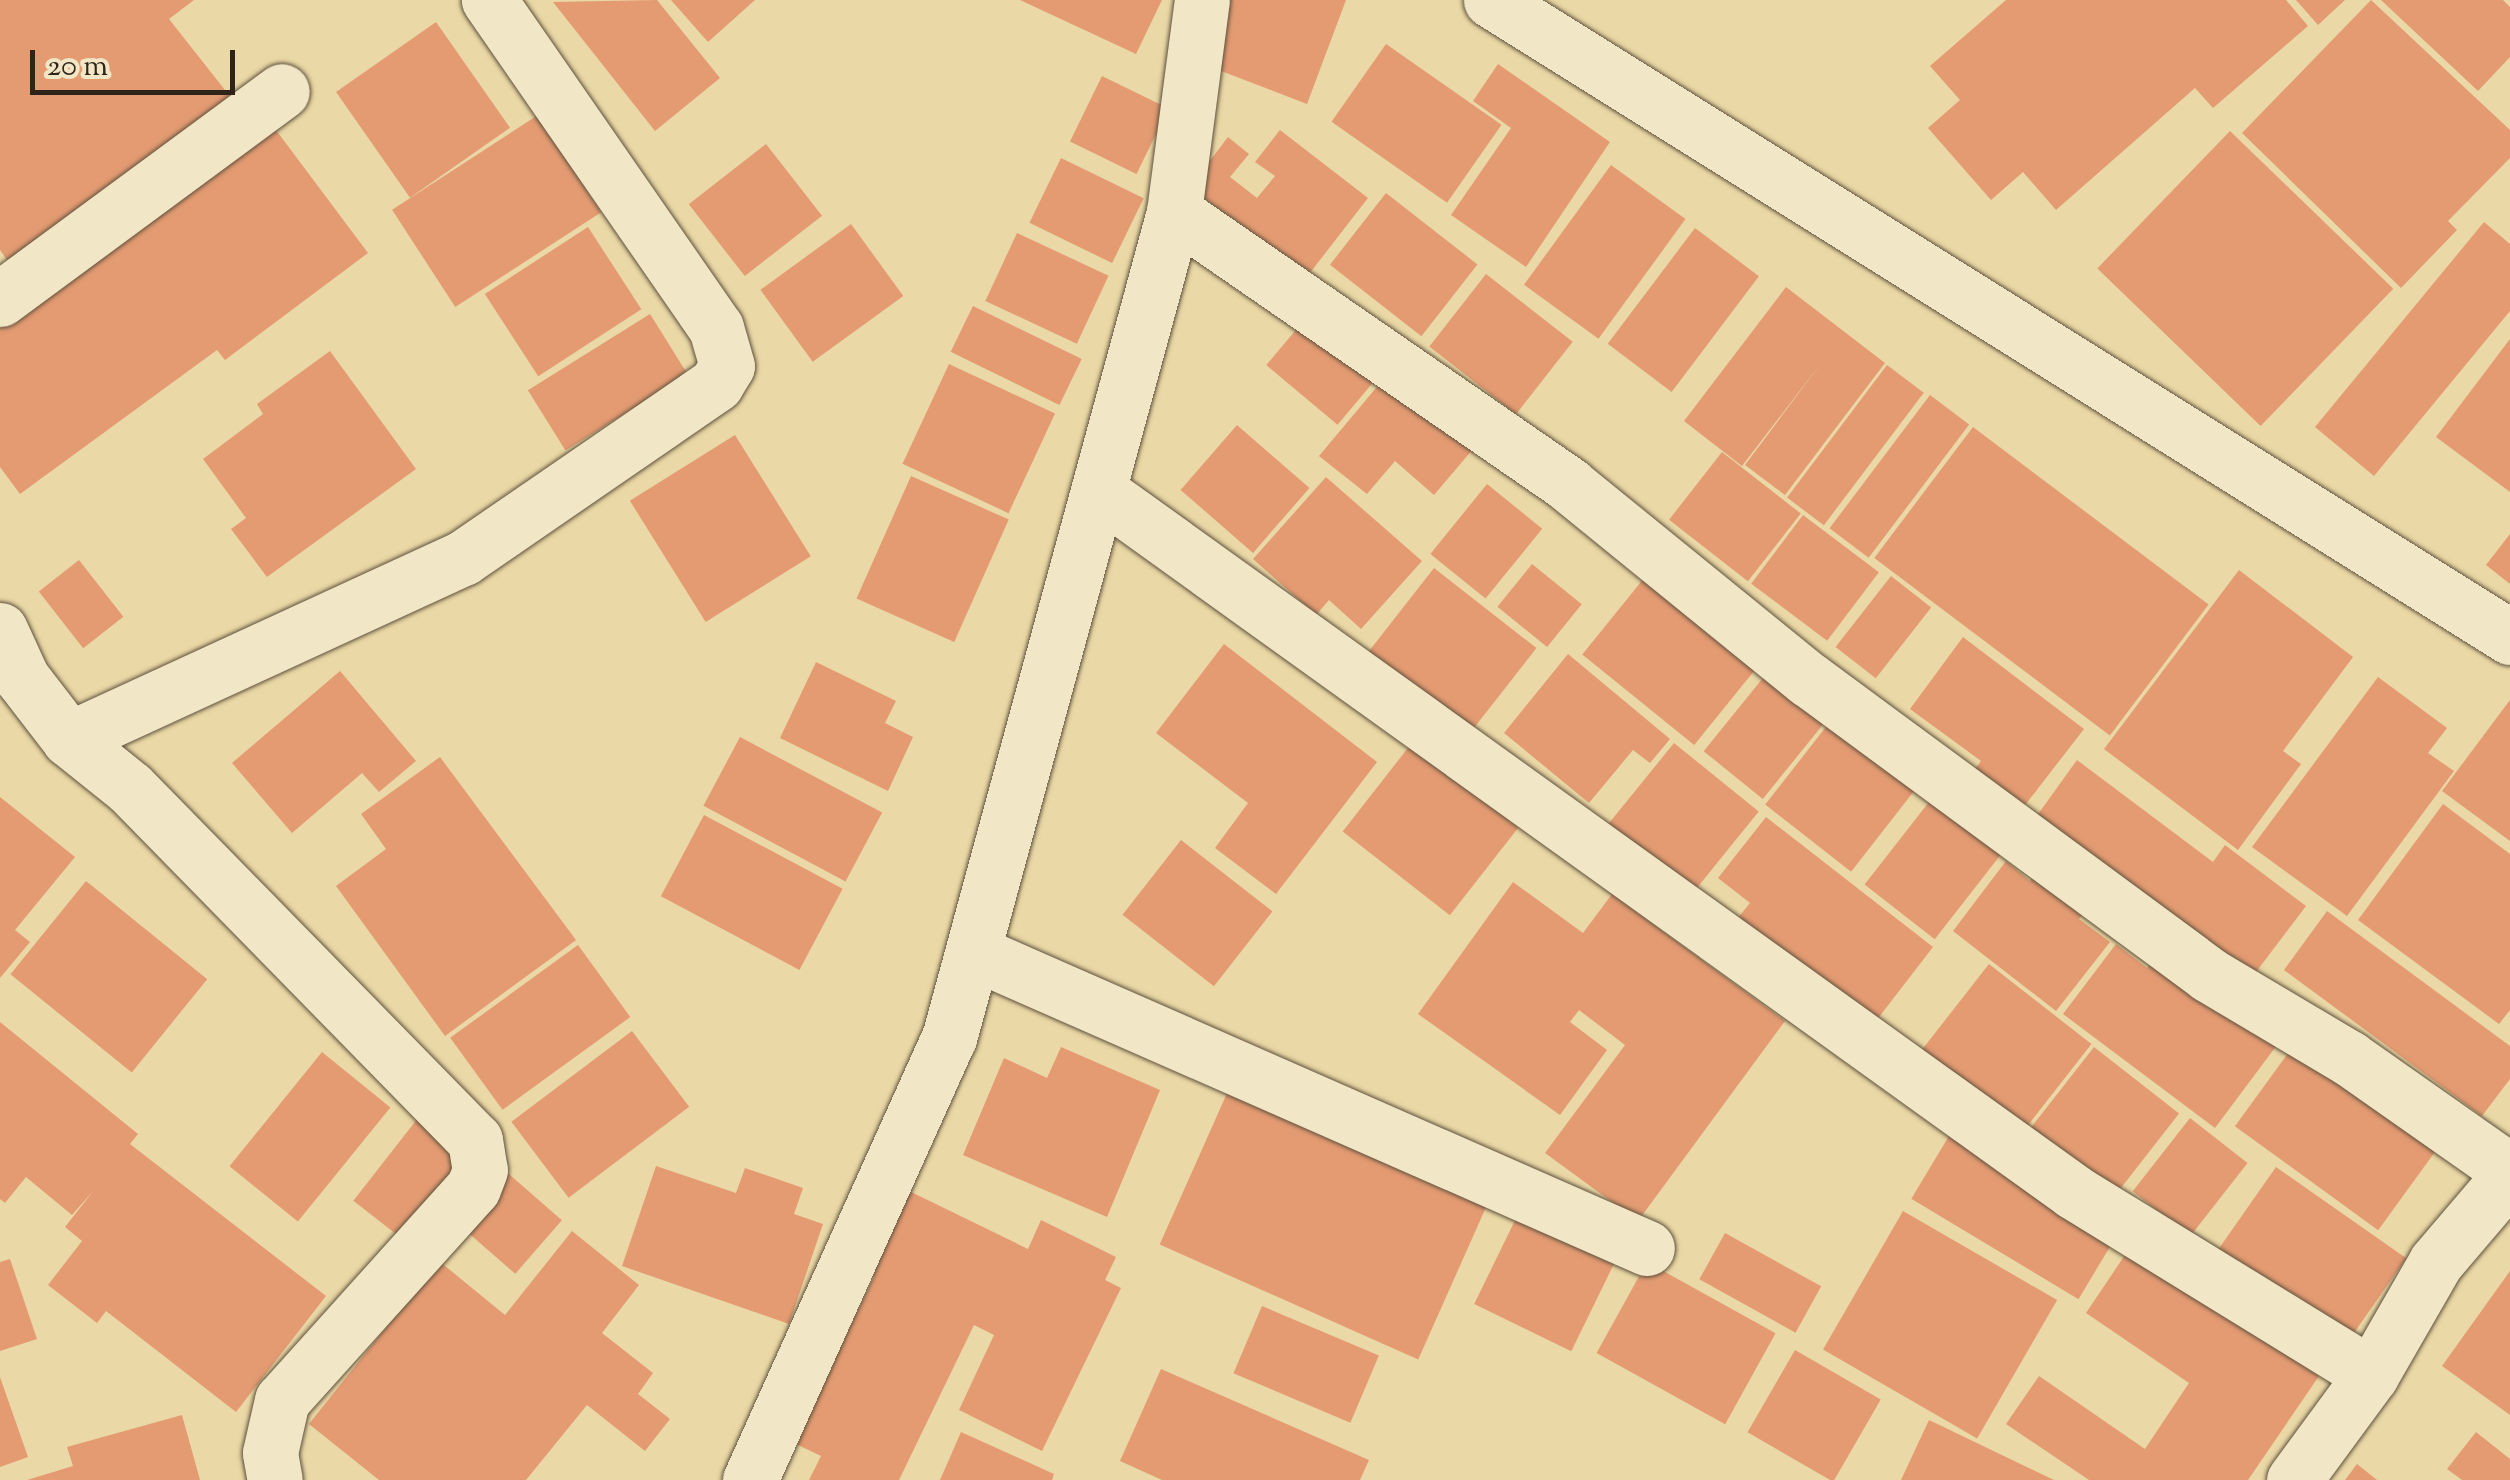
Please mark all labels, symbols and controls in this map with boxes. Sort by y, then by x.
scale bar [35,30,240,92]
text: 20 m [47,46,108,89]

